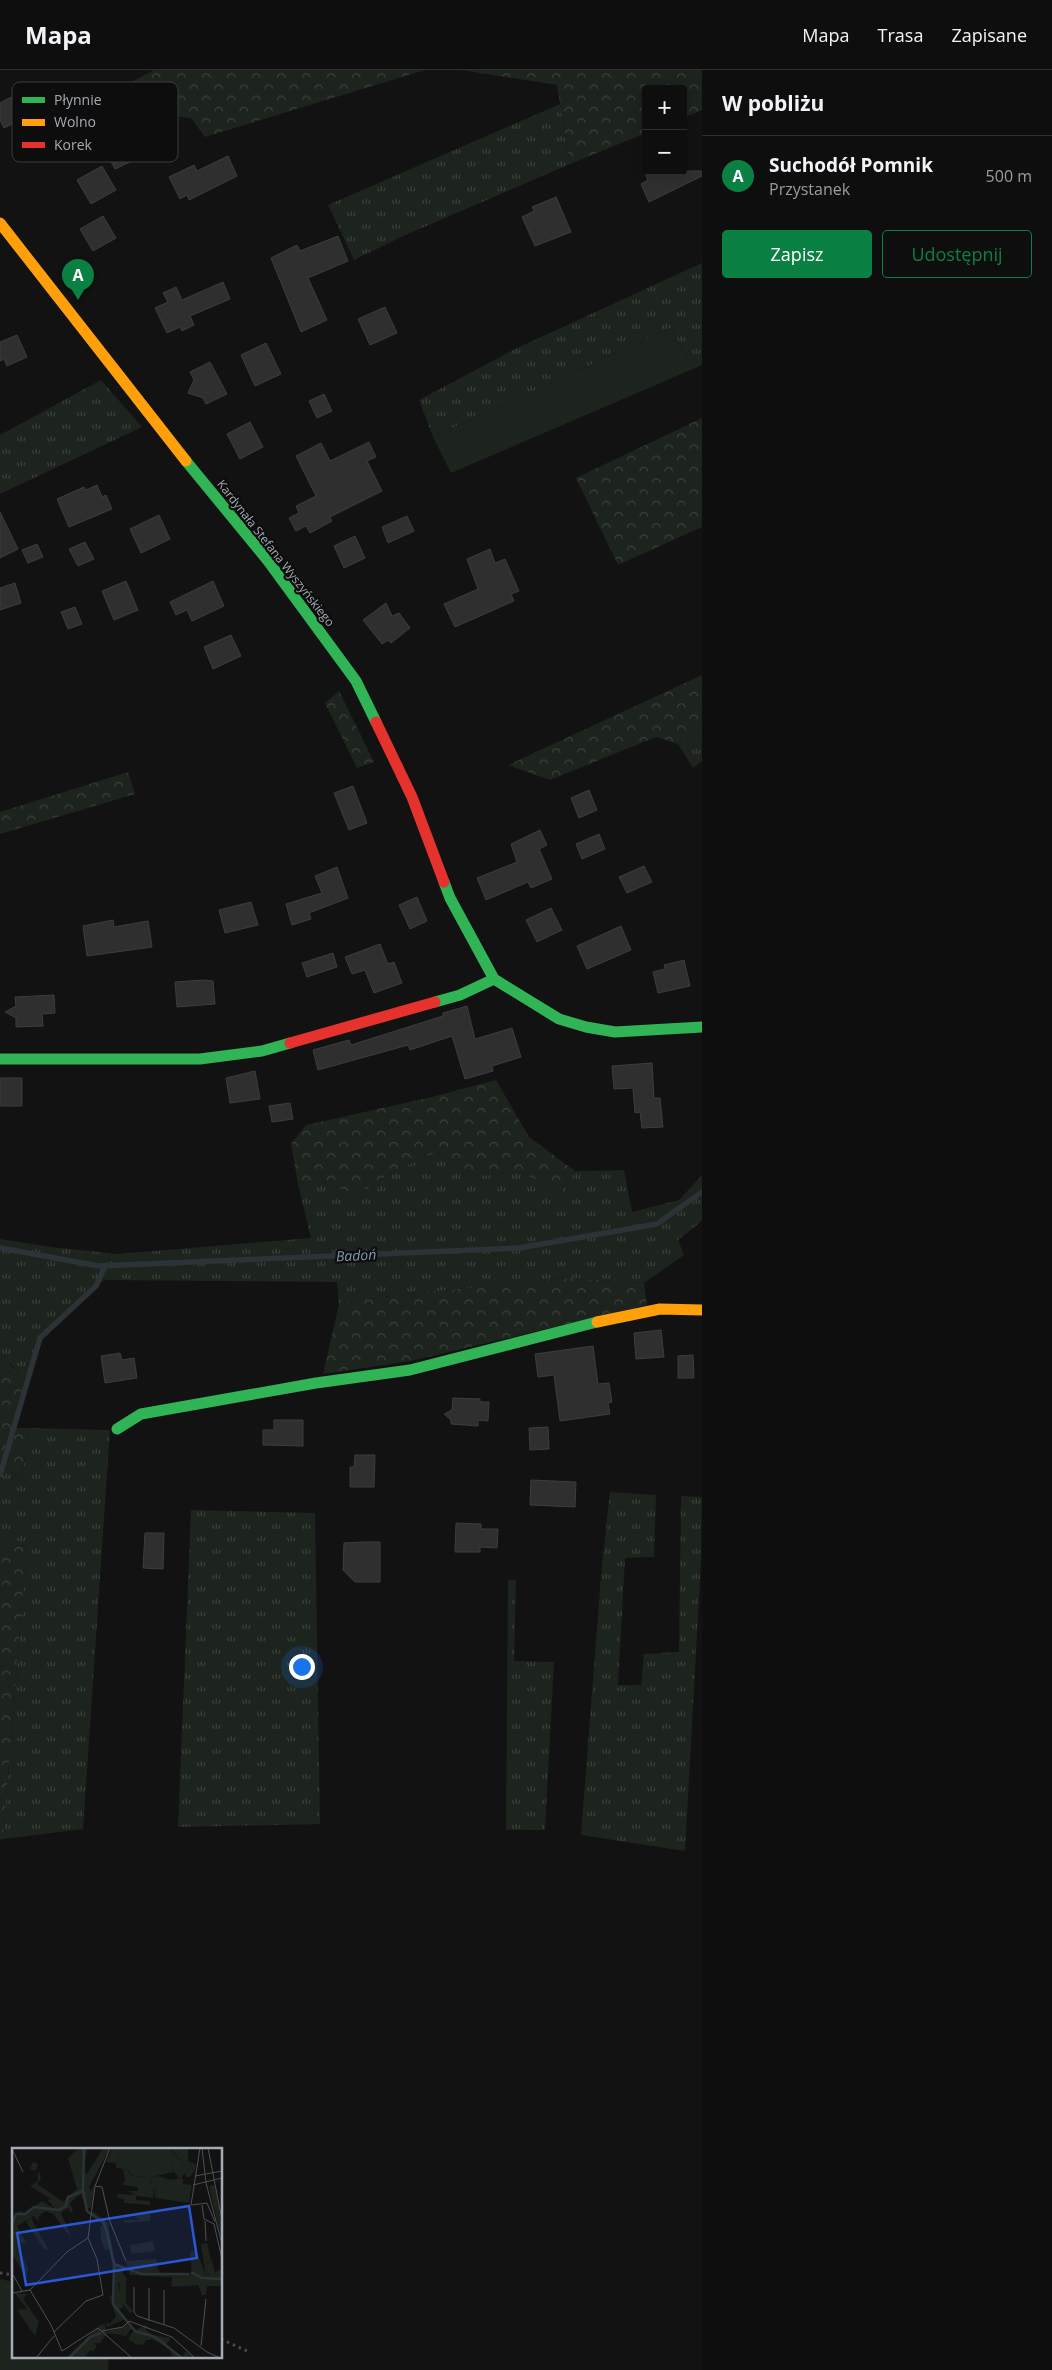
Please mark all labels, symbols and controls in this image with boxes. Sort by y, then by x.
text: Mapa [25,18,92,51]
text: Mapa [802,23,850,47]
text: Trasa [878,23,923,47]
text: Zapisane [951,23,1027,47]
legend [12,82,178,162]
map controls [642,85,687,175]
button: + [642,85,687,130]
text: W pobliżu [722,89,824,117]
text: Płynnie [54,90,102,109]
text: Wolno [54,112,96,131]
button: − [642,130,687,175]
text: Korek [54,135,93,154]
text: Suchodół Pomnik [769,152,933,178]
text: A [732,165,744,187]
text: 500 m [986,165,1032,187]
text: Przystanek [769,178,850,200]
button: Zapisz [722,230,872,278]
button: Udostępnij [882,230,1032,278]
pin: A [62,259,94,300]
street label: Kardynała Stefana Wyszyńskiego [213,476,339,630]
water label: Badoń [335,1244,377,1266]
your location [289,1654,315,1680]
inset map [12,2148,222,2358]

